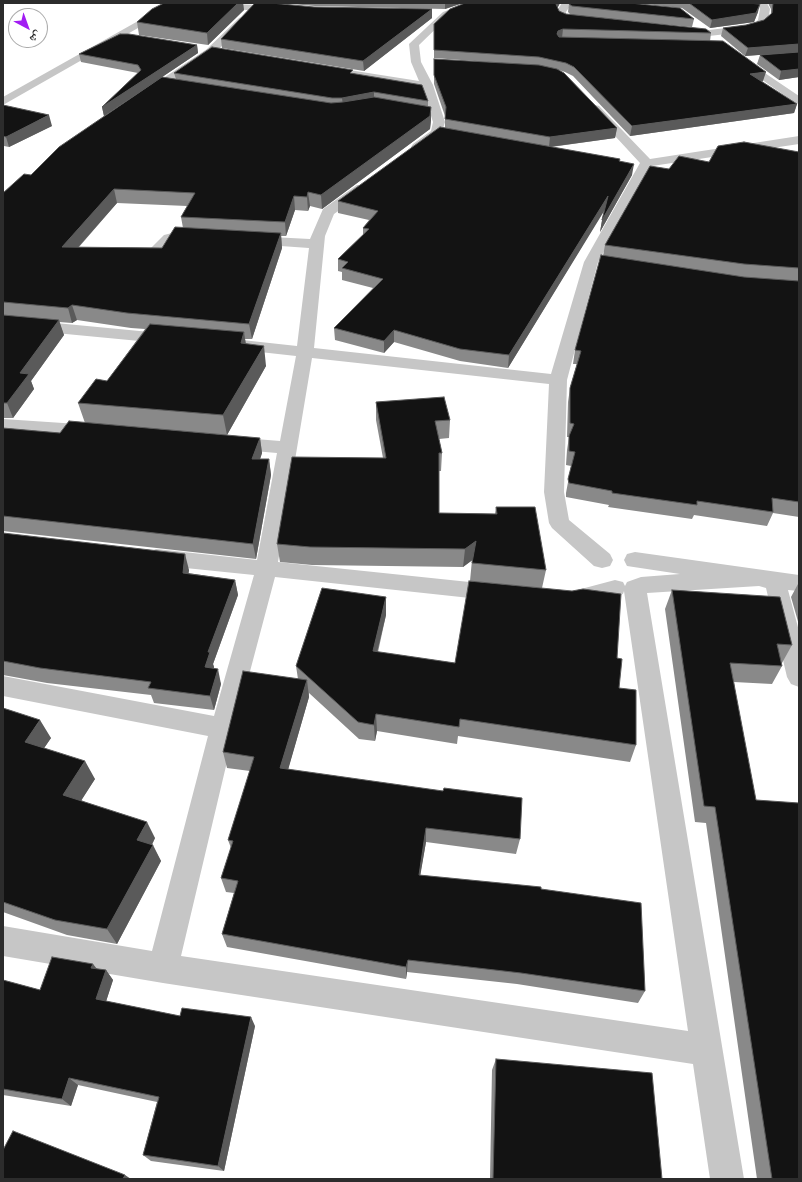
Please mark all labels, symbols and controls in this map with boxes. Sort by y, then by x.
north arrow [8,8,48,48]
text: ش [27,28,44,45]

